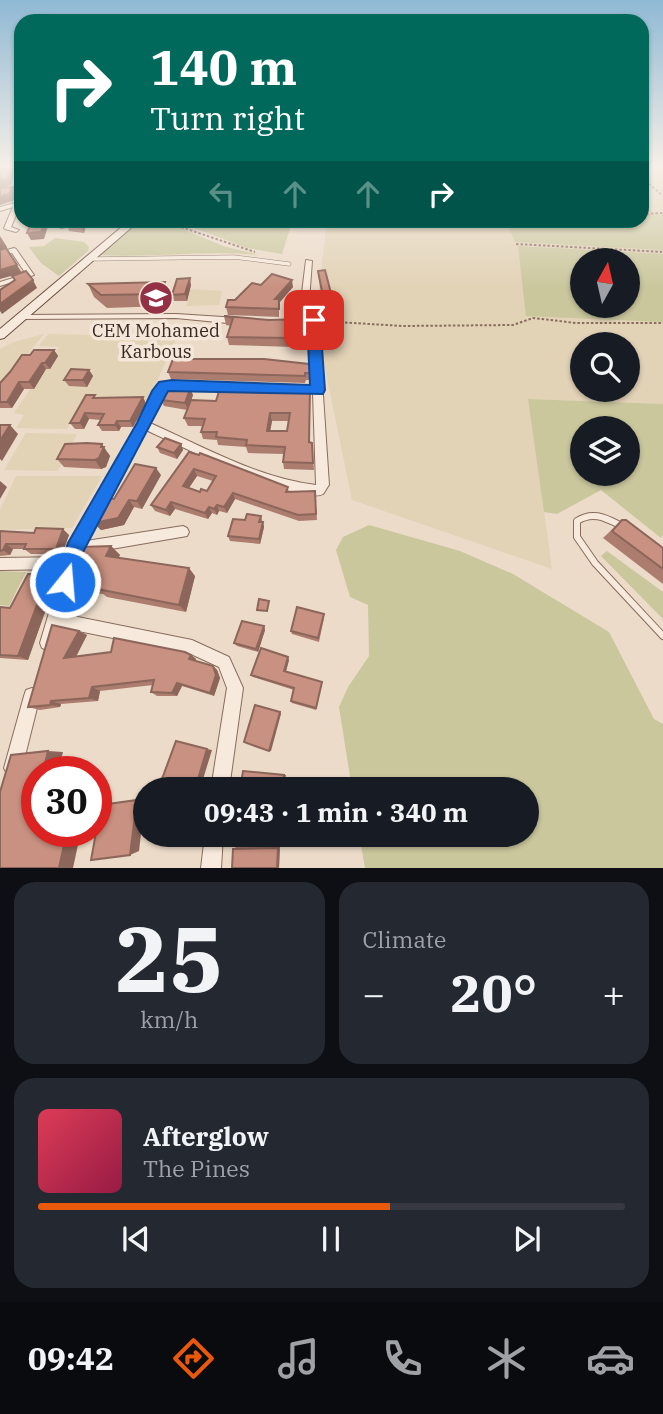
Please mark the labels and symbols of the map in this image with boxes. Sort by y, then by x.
north arrow [570,248,640,318]
school or university icon: CEM Mohamed Karbous [137,279,175,317]
pin [284,290,344,350]
place label: CEM Mohamed Karbous [92,319,220,363]
position arrow [28,545,102,619]
speed limit sign: 30 [21,756,112,847]

